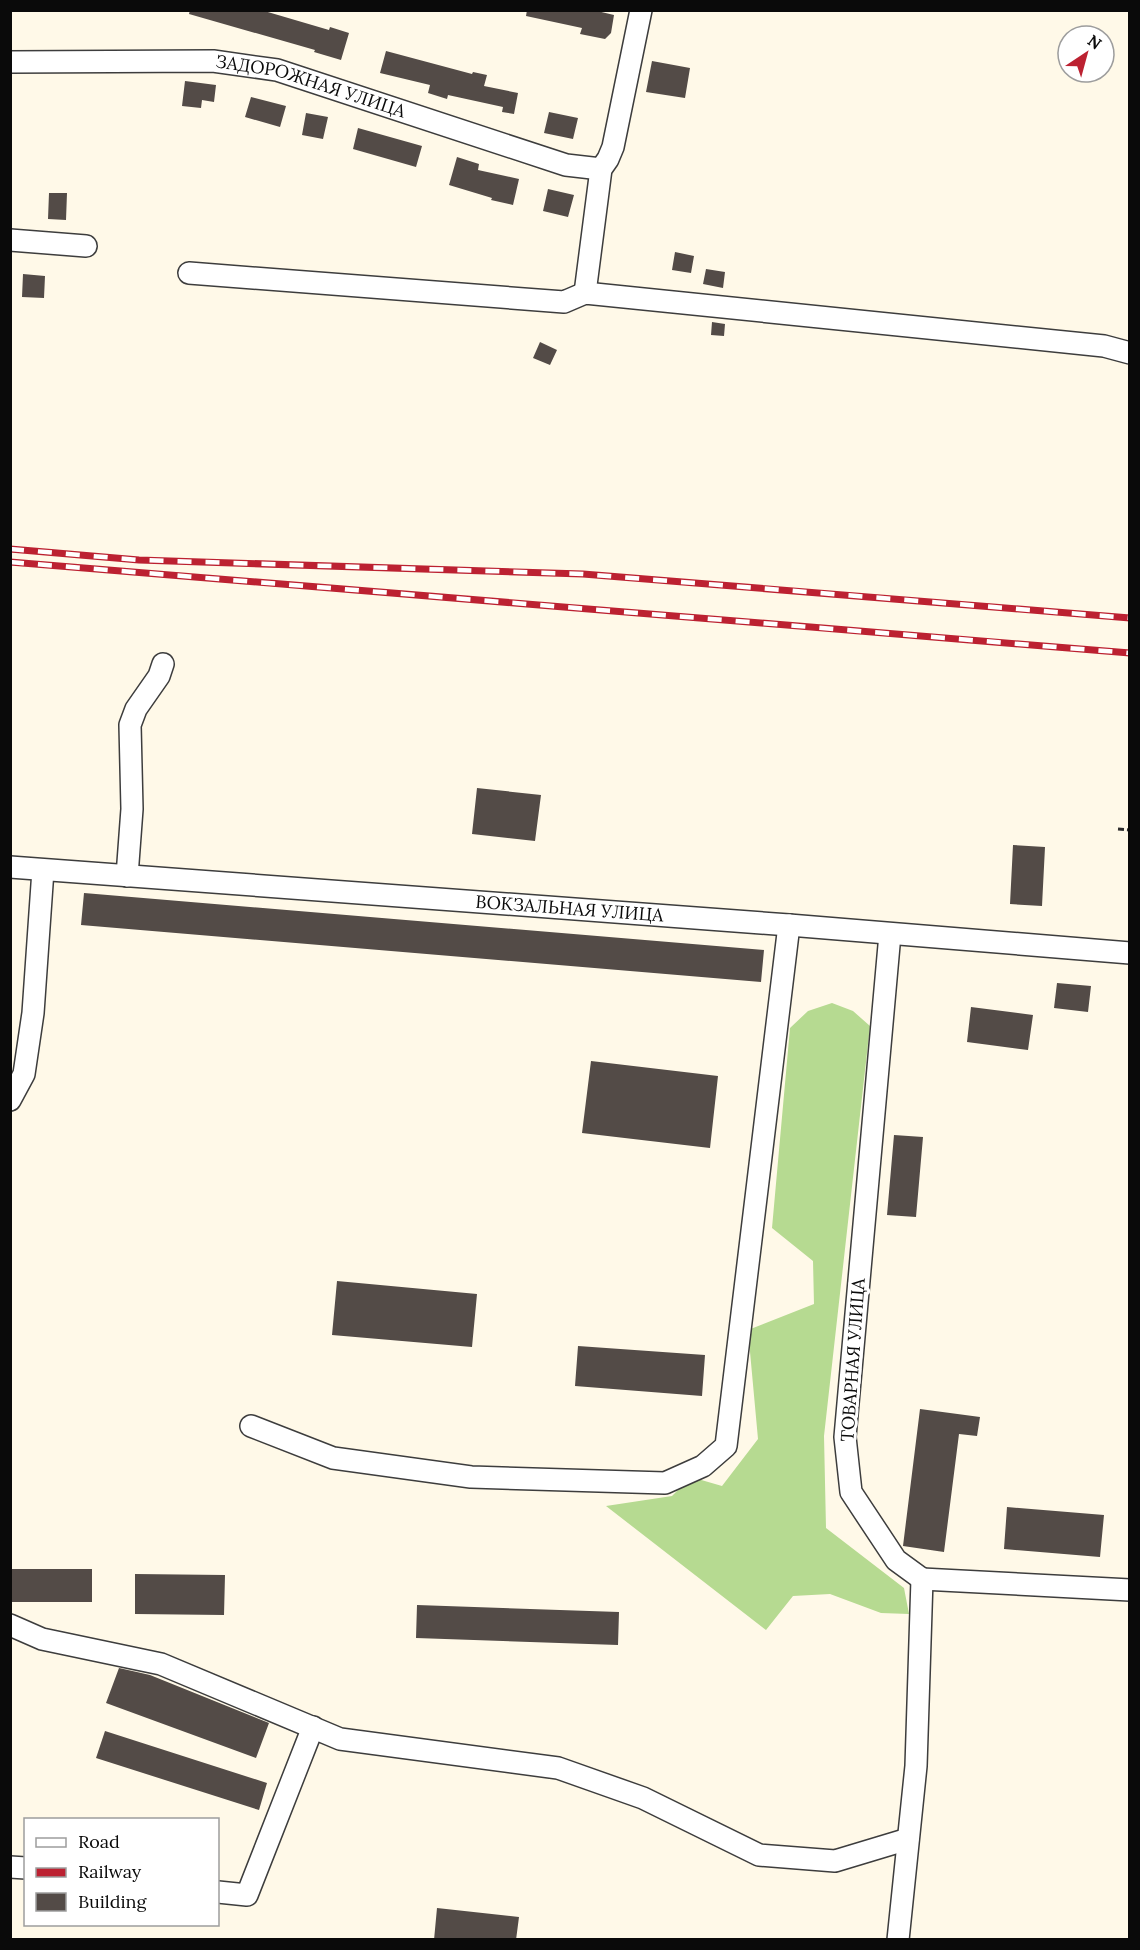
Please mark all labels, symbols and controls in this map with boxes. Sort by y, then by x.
north arrow [1056,24,1116,84]
text: N [1084,30,1106,54]
street label: ЗАДОРОЖНАЯ УЛИЦА [214,50,409,123]
street label: ВОКЗАЛЬНАЯ УЛИЦА [475,890,665,927]
street label: ТОВАРНАЯ УЛИЦА [835,1277,870,1442]
legend [24,1818,219,1926]
text: Road [78,1830,120,1853]
text: Railway [78,1860,142,1883]
text: Building [78,1890,148,1913]

